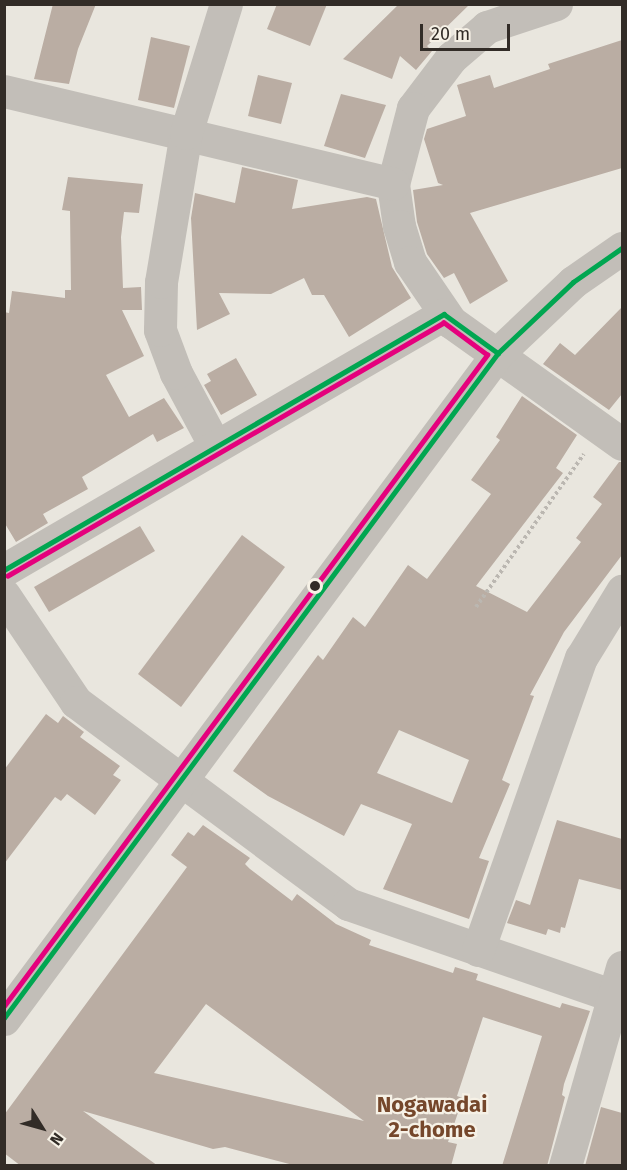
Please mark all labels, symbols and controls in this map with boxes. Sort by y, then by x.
scale bar [423,12,513,50]
text: 20 m [431,23,470,45]
unlabelled marker [309,580,321,592]
district label: Nogawadai 2-chome [377,1091,487,1142]
north arrow [12,1098,72,1158]
text: N [46,1129,68,1149]

